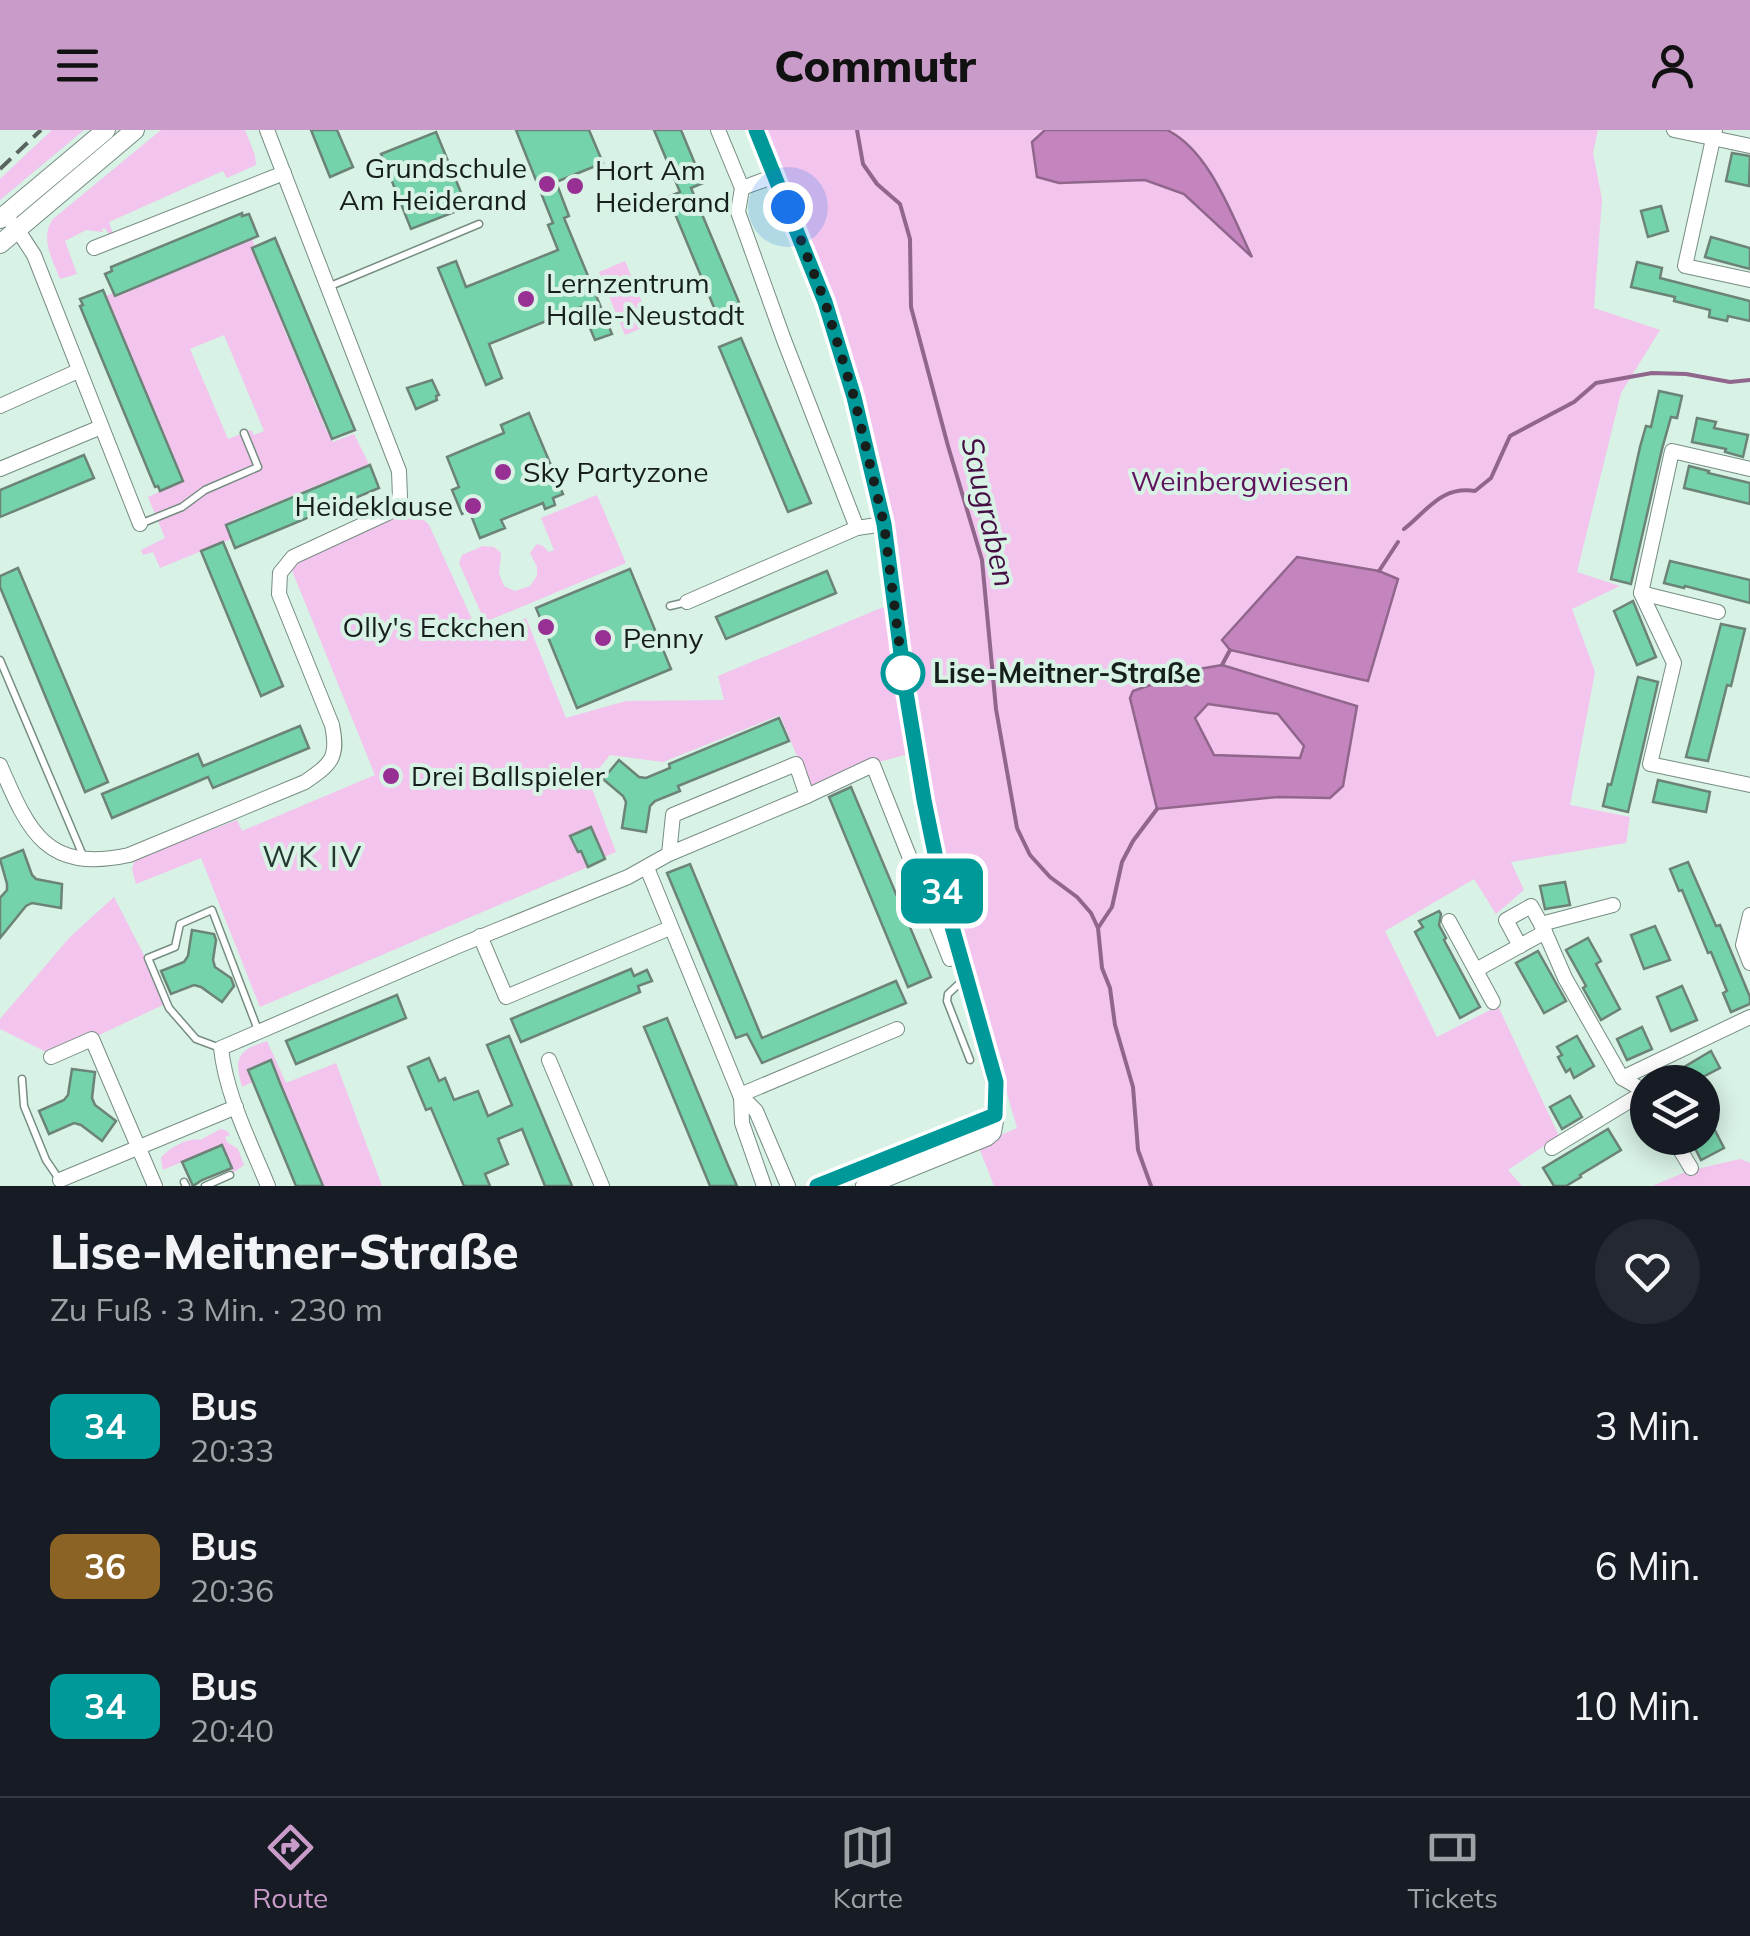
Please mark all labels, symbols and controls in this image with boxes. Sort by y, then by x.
text: Commutr [774,37,976,93]
icon: menu [50,38,105,93]
icon: person [1645,38,1700,93]
place label: Grundschule Am Heiderand [339,150,527,217]
place label: Hort Am Heiderand [595,152,730,219]
marker: Grundschule Am Heiderand [536,173,558,195]
marker: Hort Am Heiderand [564,175,586,197]
your location [763,182,813,232]
place label: Lernzentrum Halle-Neustadt [546,265,745,332]
marker: Lernzentrum Halle-Neustadt [515,288,537,310]
water label: Saugraben [953,433,1025,590]
place label: Sky Partyzone [523,454,708,489]
marker: Sky Partyzone [492,461,514,483]
park label: Weinbergwiesen [1131,463,1349,498]
place label: Heideklause [294,488,453,523]
marker: Heideklause [462,495,484,517]
place label: Olly's Eckchen [343,609,526,644]
marker: Olly's Eckchen [535,616,557,638]
place label: Penny [623,620,704,655]
marker: Penny [592,627,614,649]
marker: Lise-Meitner-Straße [882,652,924,694]
place label: Lise-Meitner-Straße [933,655,1201,690]
place label: Drei Ballspieler [411,758,606,793]
marker: Drei Ballspieler [380,765,402,787]
district label: WK IV [262,837,364,875]
line badge: 34 [897,858,987,924]
text: 34 [921,869,963,913]
map controls [1630,1065,1720,1155]
button: layers [1630,1065,1720,1155]
button: heart [1595,1219,1700,1324]
text: Lise-Meitner-Straße [50,1221,519,1281]
text: Zu Fuß · 3 Min. · 230 m [50,1289,383,1329]
text: Bus [190,1382,258,1430]
text: 3 Min. [1595,1402,1700,1450]
text: 34 [84,1404,126,1448]
text: 20:33 [190,1430,274,1470]
text: Bus [190,1522,258,1570]
text: 6 Min. [1595,1542,1700,1590]
text: 36 [84,1544,126,1588]
text: 20:36 [190,1570,274,1610]
text: Bus [190,1662,258,1710]
text: 10 Min. [1572,1682,1700,1730]
text: 34 [84,1684,126,1728]
text: 20:40 [190,1710,274,1750]
tab: Route [252,1820,328,1915]
tab: Karte [833,1820,903,1915]
tab: Tickets [1407,1820,1498,1915]

